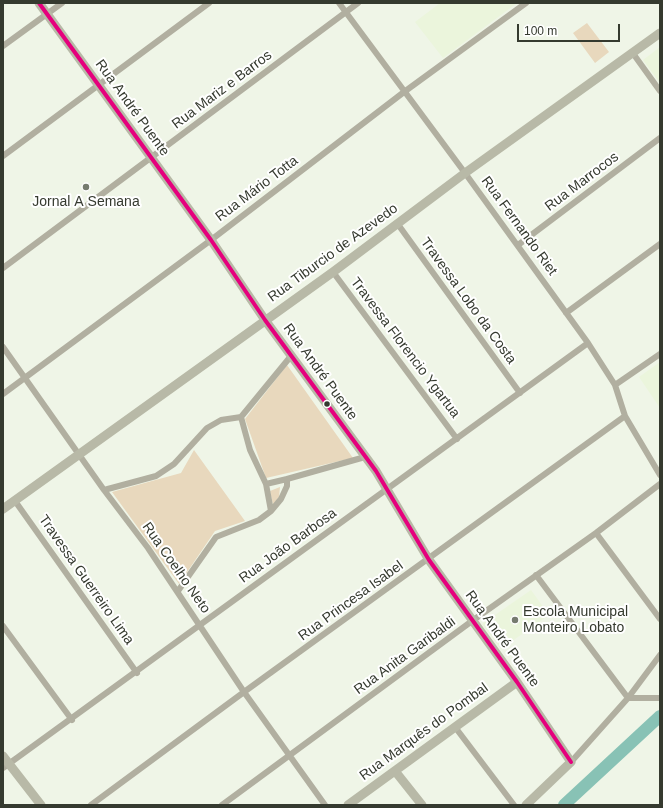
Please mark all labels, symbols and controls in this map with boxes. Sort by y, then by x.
scale bar [519,16,622,42]
text: 100 m [524,24,557,38]
street label: Rua Mariz e Barros [169,47,275,133]
street label: Rua André Puente [91,56,173,160]
street label: Rua Marrocos [542,149,622,215]
street label: Rua Mário Totta [212,153,302,225]
street label: Rua Fernando Riet [477,173,561,279]
marker: Jornal A Semana [81,182,91,192]
place label: Jornal A Semana [32,194,140,210]
street label: Rua Tiburcio de Azevedo [265,200,401,306]
street label: Travessa Lobo da Costa [417,235,519,367]
street label: Travessa Florencio Ygartua [347,274,463,422]
street label: Rua André Puente [279,320,361,424]
unlabelled marker [322,399,332,409]
street label: Rua João Barbosa [236,505,340,587]
street label: Travessa Guerreiro Lima [35,512,137,648]
street label: Rua Coelho Neto [138,519,214,617]
street label: Rua Princesa Isabel [295,557,407,645]
street label: Rua André Puente [461,587,543,691]
place label: Escola Municipal Monteiro Lobato [523,604,628,636]
street label: Rua Anita Garibaldi [351,614,459,698]
marker: Escola Municipal Monteiro Lobato [510,615,520,625]
street label: Rua Marquês do Pombal [356,680,492,784]

